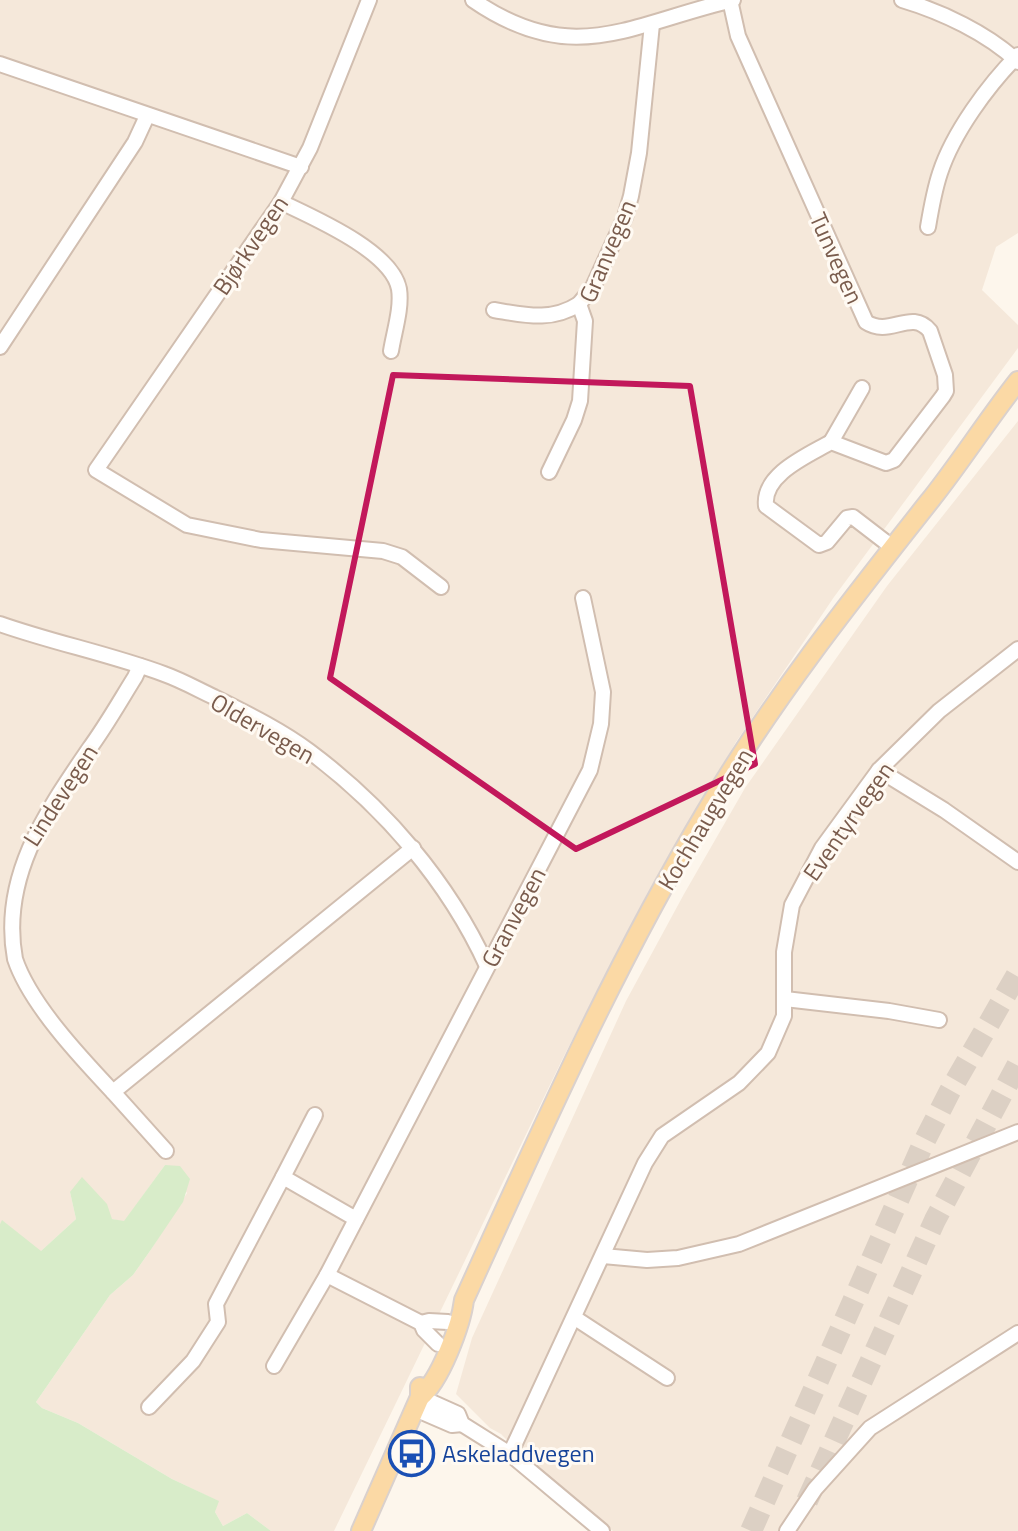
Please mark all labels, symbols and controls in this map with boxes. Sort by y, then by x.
street label: Bjørkvegen [203,188,297,302]
street label: Granvegen [569,194,645,308]
street label: Tunvegen [801,206,873,310]
street label: Oldervegen [204,684,322,772]
street label: Lindevegen [14,737,106,853]
street label: Kochhaugvegen [648,741,762,897]
street label: Eventyrvegen [794,754,902,888]
street label: Granvegen [472,861,554,973]
bus stop icon: Askeladdvegen [387,1429,435,1477]
place label: Askeladdvegen [442,1435,595,1471]

